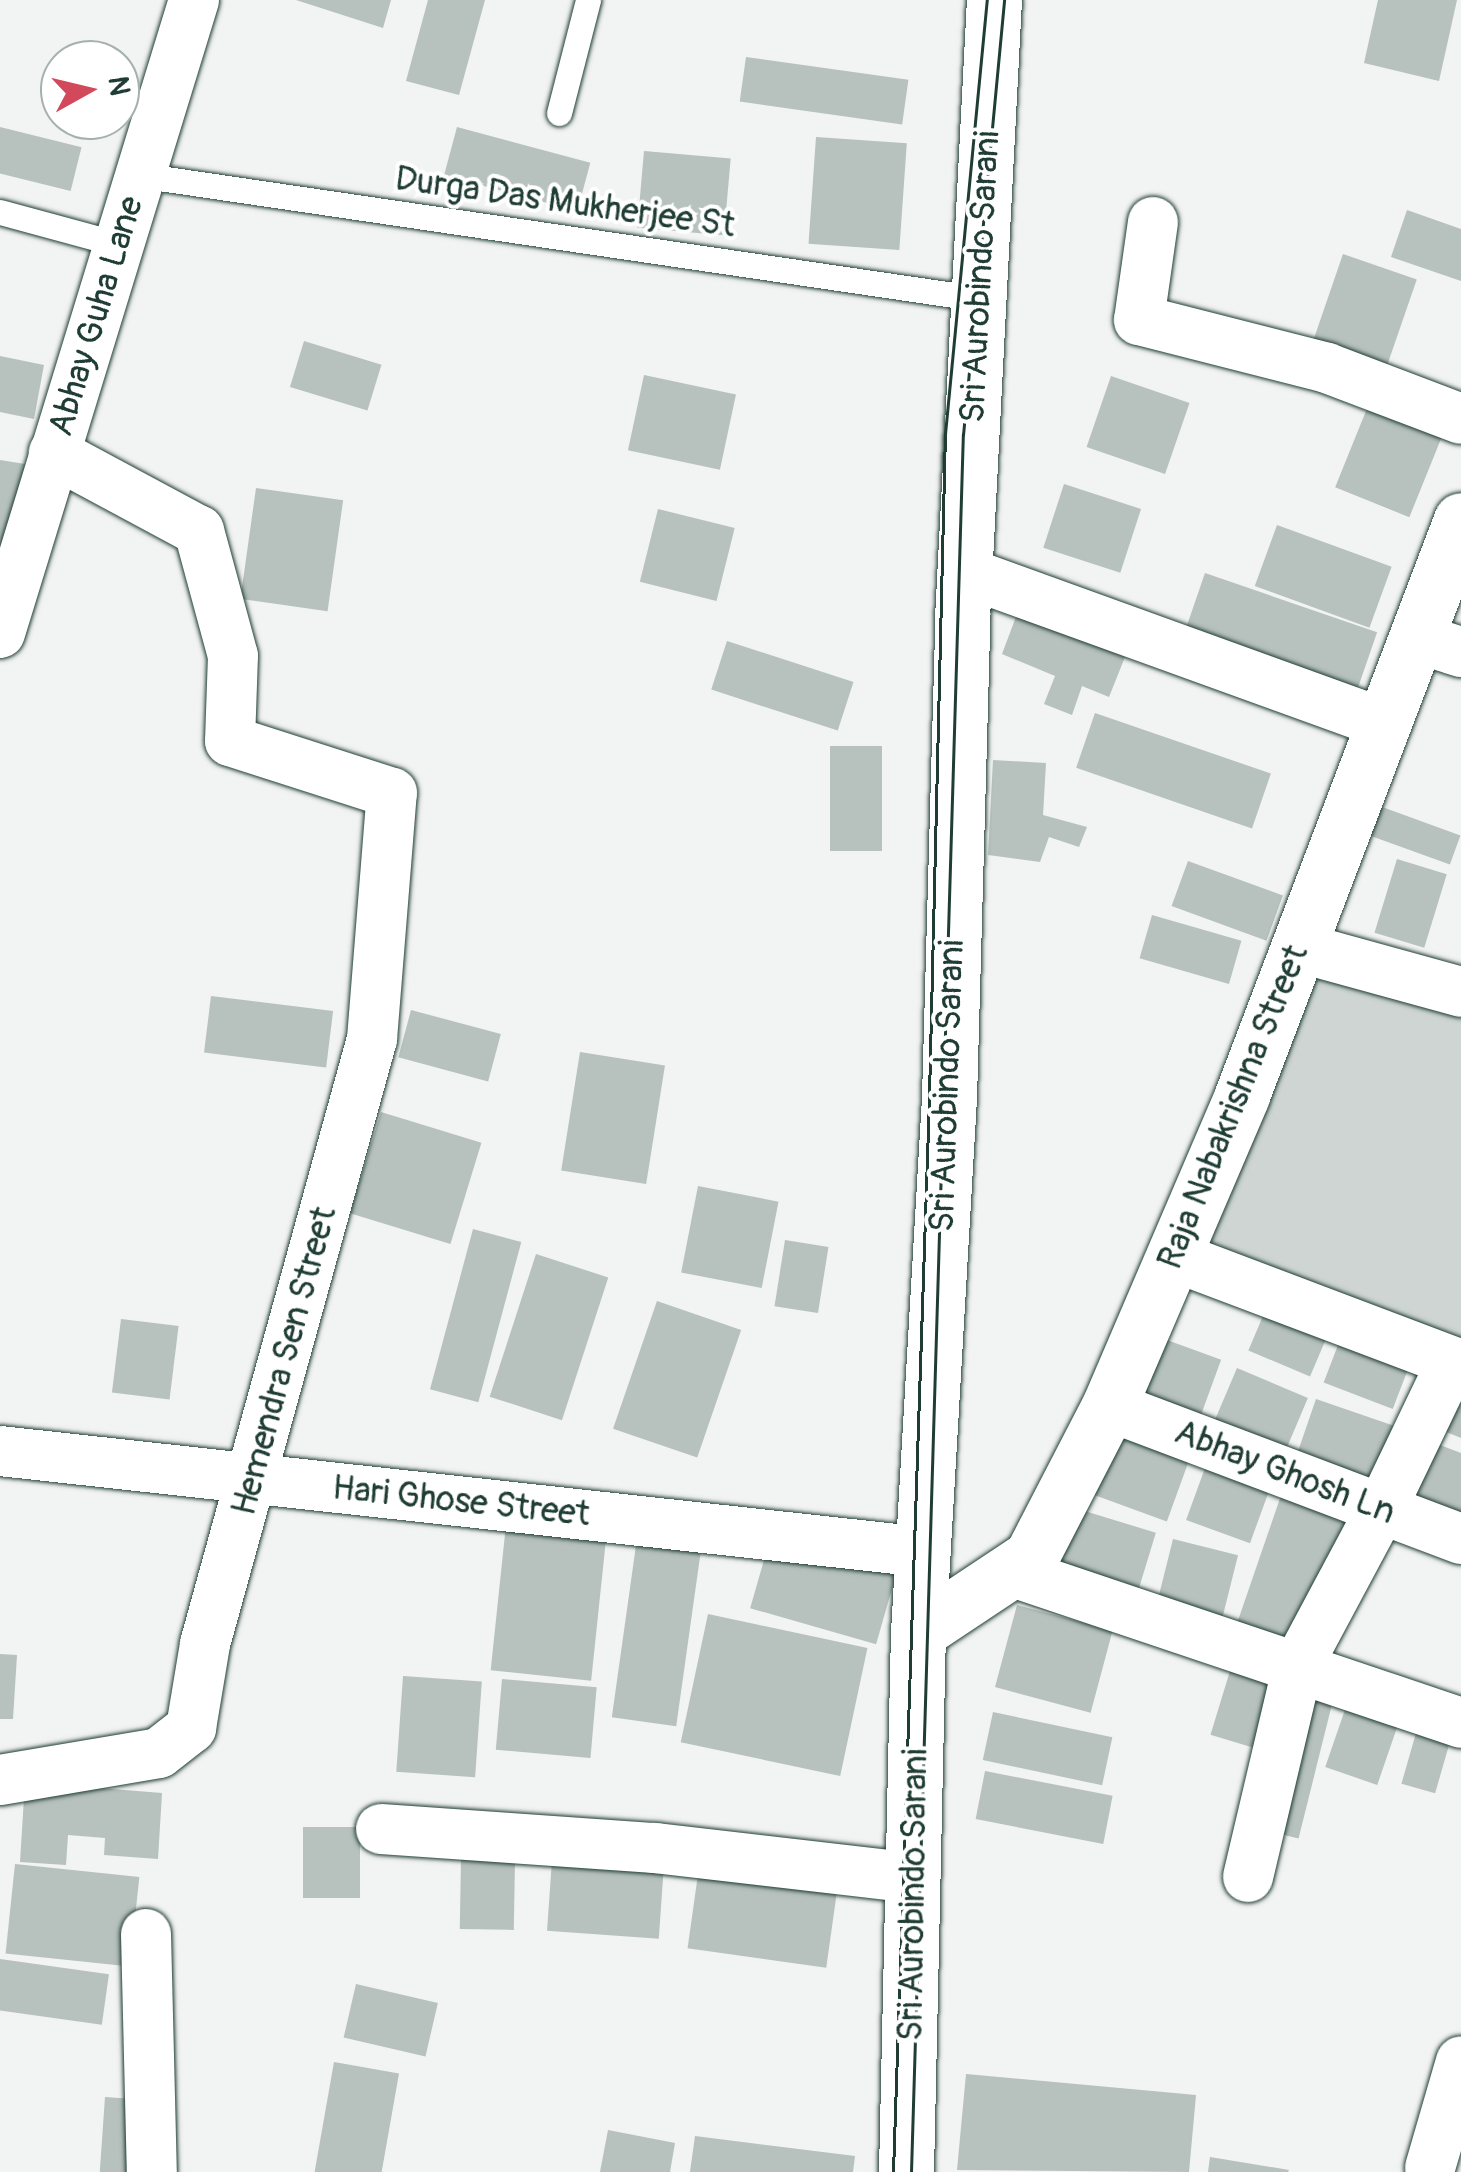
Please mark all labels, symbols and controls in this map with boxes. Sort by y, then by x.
north arrow [40,40,140,140]
text: N [100,74,137,98]
street label: Sri Aurobindo Sarani [951,130,1009,424]
street label: Durga Das Mukherjee St [392,157,738,247]
street label: Abhay Guha Lane [40,191,152,441]
street label: Sri Aurobindo Sarani [921,939,973,1233]
street label: Raja Nabakrishna Street [1149,939,1317,1275]
street label: Hemendra Sen Street [223,1202,345,1520]
street label: Abhay Ghosh Ln [1169,1411,1401,1533]
street label: Hari Ghose Street [330,1467,592,1535]
street label: Sri Aurobindo Sarani [889,1748,937,2042]

